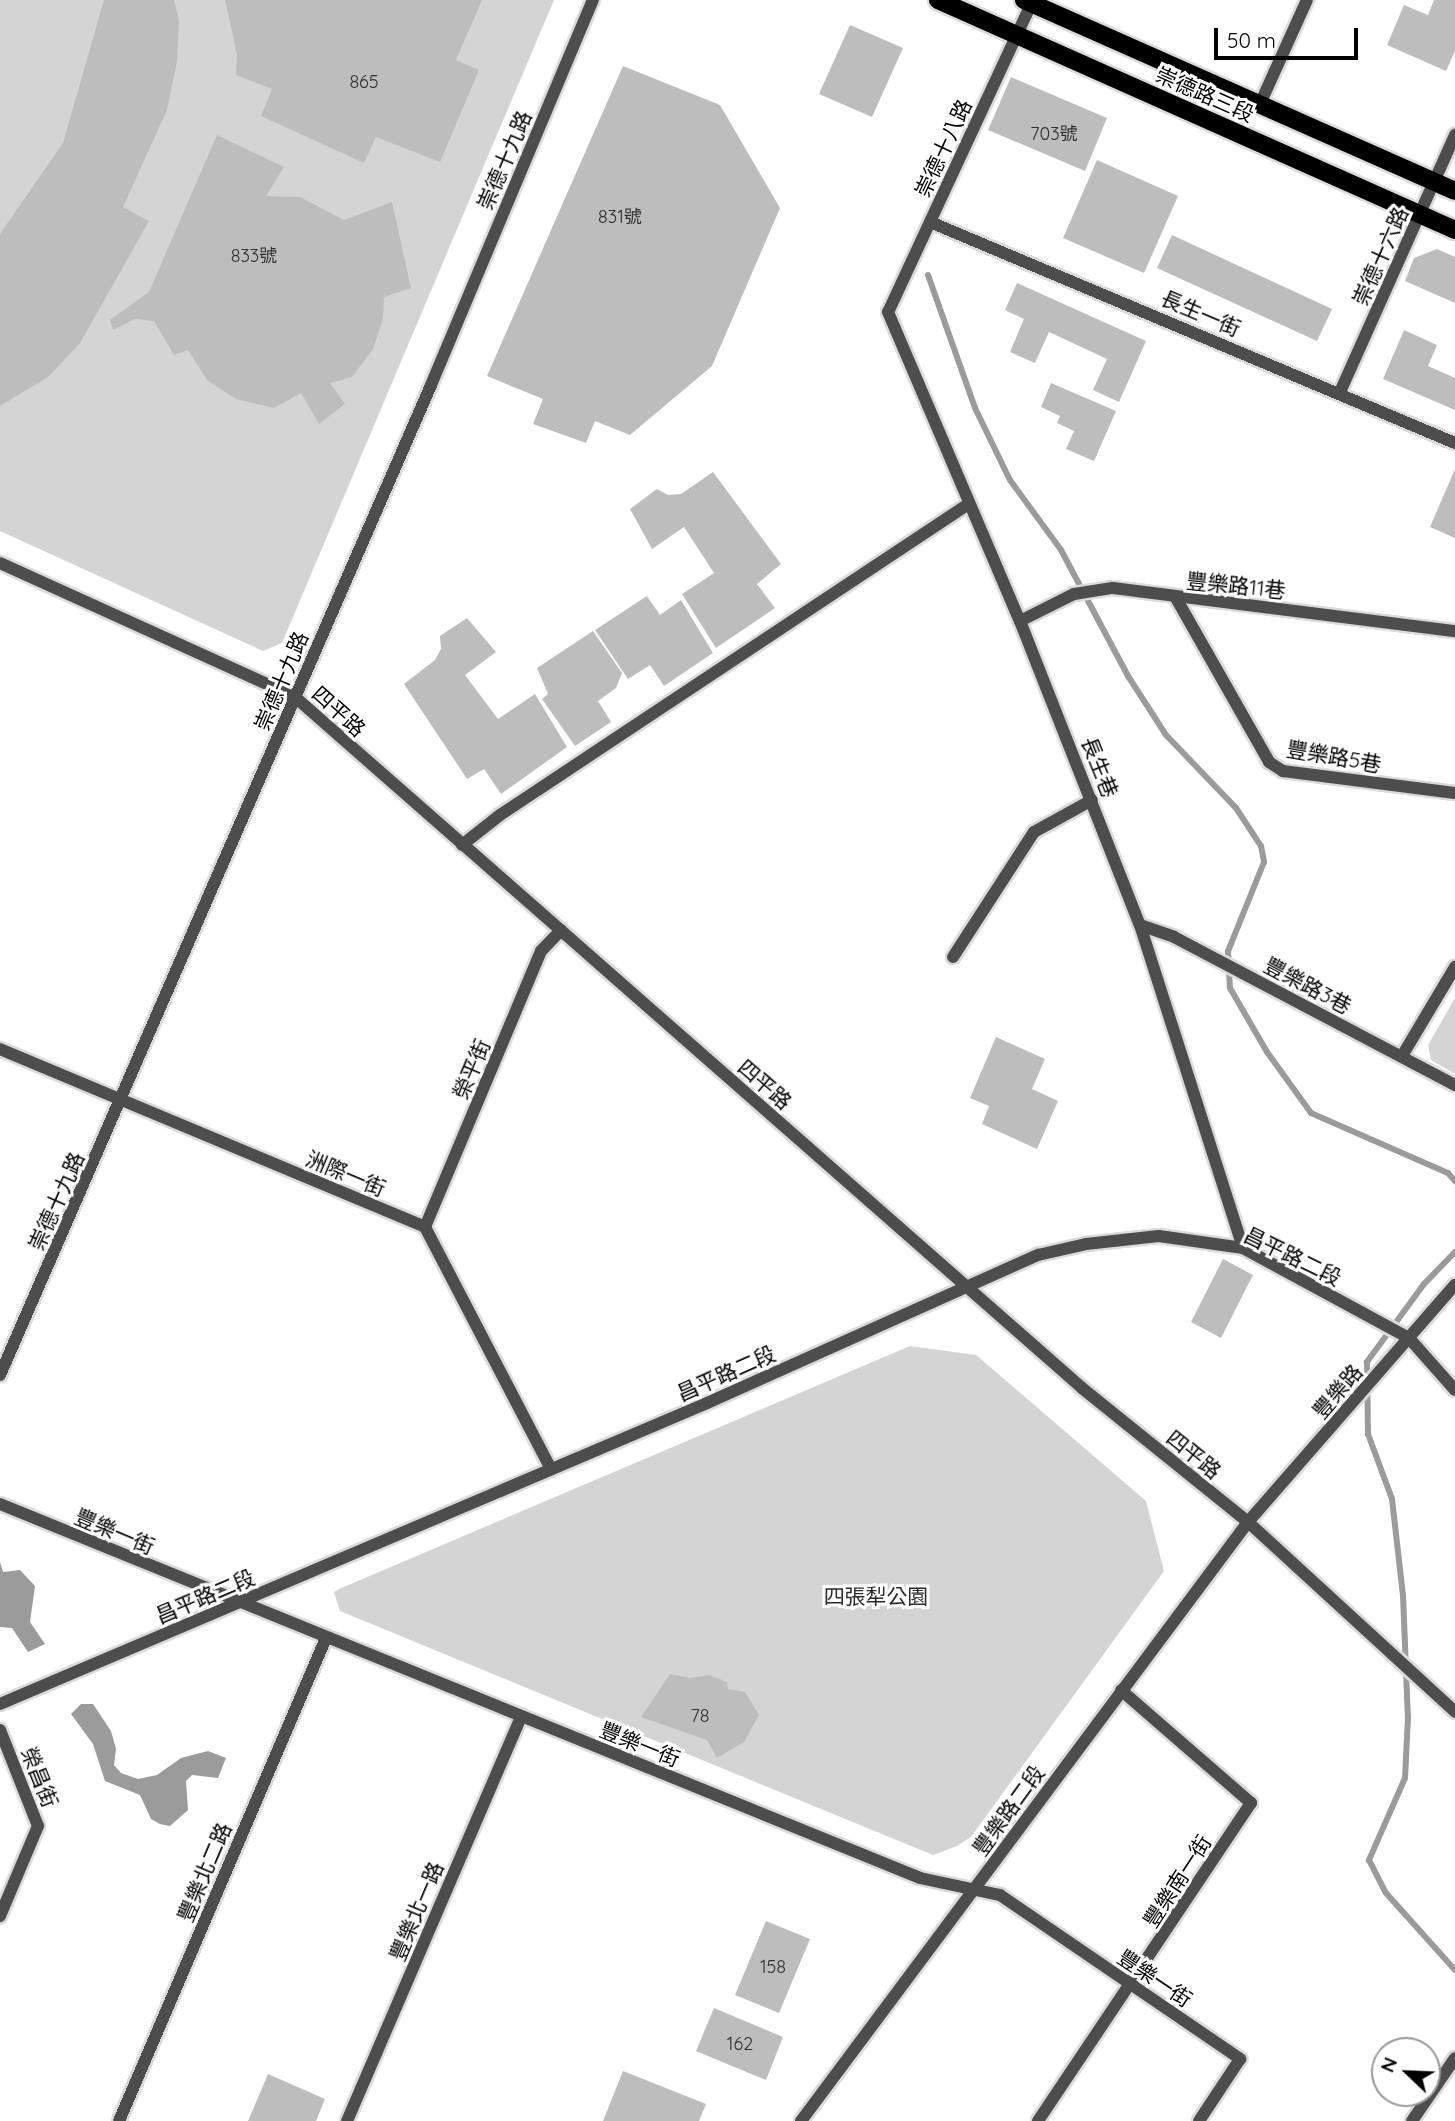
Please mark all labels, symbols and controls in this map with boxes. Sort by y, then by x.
scale bar [1217,14,1360,58]
text: 50 m [1227,27,1276,53]
street label: 崇德路三段 [1152,61,1258,127]
house number: 865 [349,71,379,93]
street label: 崇德十八路 [909,95,977,201]
street label: 崇德十九路 [472,107,536,213]
house number: 703號 [1030,123,1078,145]
street label: 崇德十六路 [1347,203,1413,309]
house number: 831號 [598,206,642,228]
house number: 833號 [231,245,277,267]
street label: 長生一街 [1157,285,1245,341]
street label: 豐樂路11巷 [1185,567,1287,603]
street label: 崇德十九路 [249,628,313,734]
street label: 四平路 [307,681,371,741]
street label: 長生巷 [1077,733,1123,801]
street label: 豐樂路5巷 [1285,735,1383,777]
street label: 豐樂路3巷 [1260,952,1356,1018]
street label: 榮平街 [447,1035,495,1103]
street label: 四平路 [733,1054,797,1114]
street label: 洲際一街 [302,1145,390,1201]
street label: 崇德十九路 [23,1148,89,1254]
street label: 昌平路二段 [1240,1222,1346,1290]
street label: 昌平路二段 [673,1340,779,1406]
street label: 豐樂路 [1307,1359,1367,1423]
street label: 四平路 [1162,1424,1226,1484]
street label: 豐樂一街 [71,1503,159,1559]
street label: 昌平路二段 [152,1564,258,1628]
park label: 四張犁公園 [824,1583,928,1609]
house number: 78 [691,1705,709,1727]
street label: 豐樂一街 [596,1717,684,1771]
street label: 榮昌街 [17,1743,63,1811]
street label: 豐樂路二段 [967,1760,1049,1860]
street label: 豐樂北二路 [172,1819,236,1925]
street label: 豐樂南一街 [1138,1830,1216,1932]
street label: 豐樂北一路 [384,1858,448,1964]
street label: 豐樂一街 [1113,1944,1197,2012]
house number: 158 [760,1956,786,1978]
house number: 162 [727,2033,753,2055]
north arrow [1371,2037,1441,2107]
text: N [1375,2053,1402,2076]

